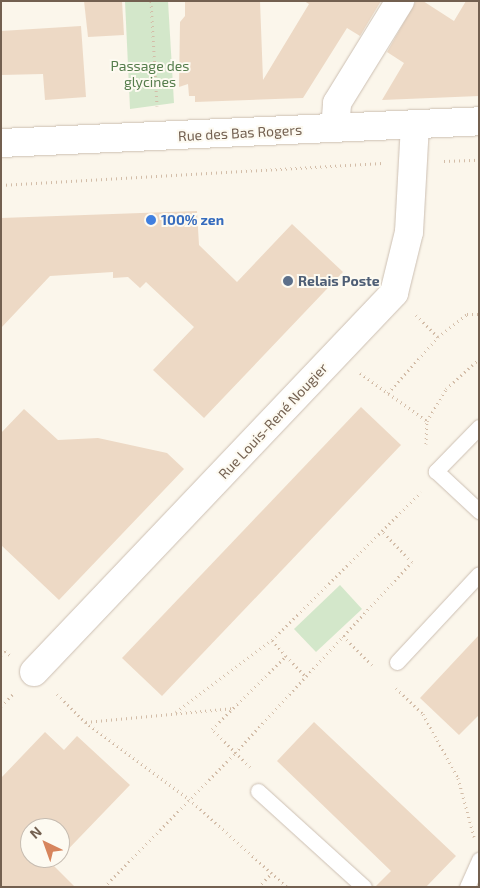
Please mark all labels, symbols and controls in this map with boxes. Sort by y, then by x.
park label: Passage des glycines [111,58,189,90]
street label: Rue des Bas Rogers [178,121,302,145]
place label: 100% zen [161,212,224,228]
marker: 100% zen [145,214,157,226]
place label: Relais Poste [298,273,380,289]
marker: Relais Poste [282,275,294,287]
street label: Rue Louis-René Nougier [215,360,331,482]
north arrow [20,818,70,868]
text: N [26,823,45,842]

